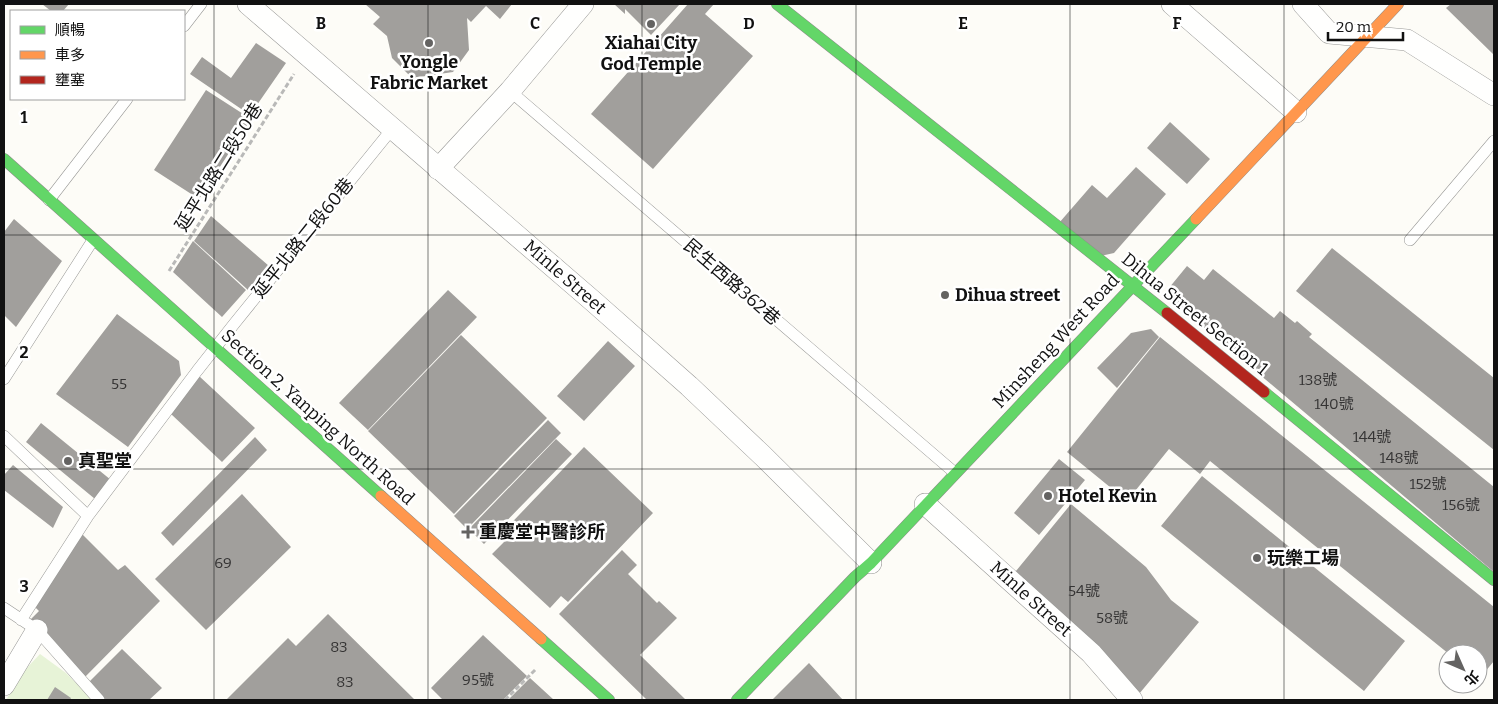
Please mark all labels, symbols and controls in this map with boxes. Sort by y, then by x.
legend [10,10,185,100]
scale bar [1328,10,1403,42]
text: B [316,14,326,33]
text: C [530,14,540,33]
text: D [743,14,755,33]
text: E [958,14,968,33]
text: F [1173,14,1182,33]
marker: Xiahai City God Temple [645,18,657,30]
text: 20 m [1336,18,1372,36]
text: 順暢 [55,21,85,39]
place label: Xiahai City God Temple [600,32,702,75]
marker: Yongle Fabric Market [423,37,435,49]
text: 車多 [55,46,85,64]
place label: Yongle Fabric Market [370,51,488,94]
text: 壅塞 [55,71,85,89]
street label: 延平北路二段50巷 [171,99,267,235]
text: 1 [21,108,28,127]
street label: 延平北路二段60巷 [248,174,358,302]
street label: 民生西路362巷 [679,234,785,330]
street label: Minle Street [519,235,611,319]
street label: Dihua Street Section 1 [1117,248,1273,380]
street label: Minsheng West Road [988,269,1124,413]
place label: Dihua street [955,284,1060,306]
marker: Dihua street [939,289,951,301]
street label: Section 2, Yanping North Road [217,324,419,510]
text: 2 [19,343,29,362]
house number: 138號 [1299,371,1337,389]
house number: 55 [111,375,127,393]
house number: 140號 [1314,395,1354,413]
house number: 144號 [1353,428,1391,446]
house number: 148號 [1380,449,1418,467]
place label: 真聖堂 [78,450,132,472]
marker: 真聖堂 [62,455,74,467]
house number: 152號 [1409,475,1447,493]
place label: Hotel Kevin [1058,485,1157,507]
marker: Hotel Kevin [1042,490,1054,502]
house number: 156號 [1442,496,1480,514]
place label: 重慶堂中醫診所 [479,521,605,543]
marker: 重慶堂中醫診所 [461,525,475,539]
place label: 玩樂工場 [1267,547,1339,569]
marker: 玩樂工場 [1251,552,1263,564]
house number: 69 [214,554,232,572]
street label: Minle Street [986,557,1077,642]
text: 3 [19,577,29,596]
house number: 54號 [1068,582,1100,600]
house number: 58號 [1096,609,1128,627]
house number: 83 [330,638,348,656]
north arrow [1438,644,1488,694]
text: 北 [1461,667,1483,689]
house number: 95號 [462,671,494,689]
house number: 83 [336,673,354,691]

